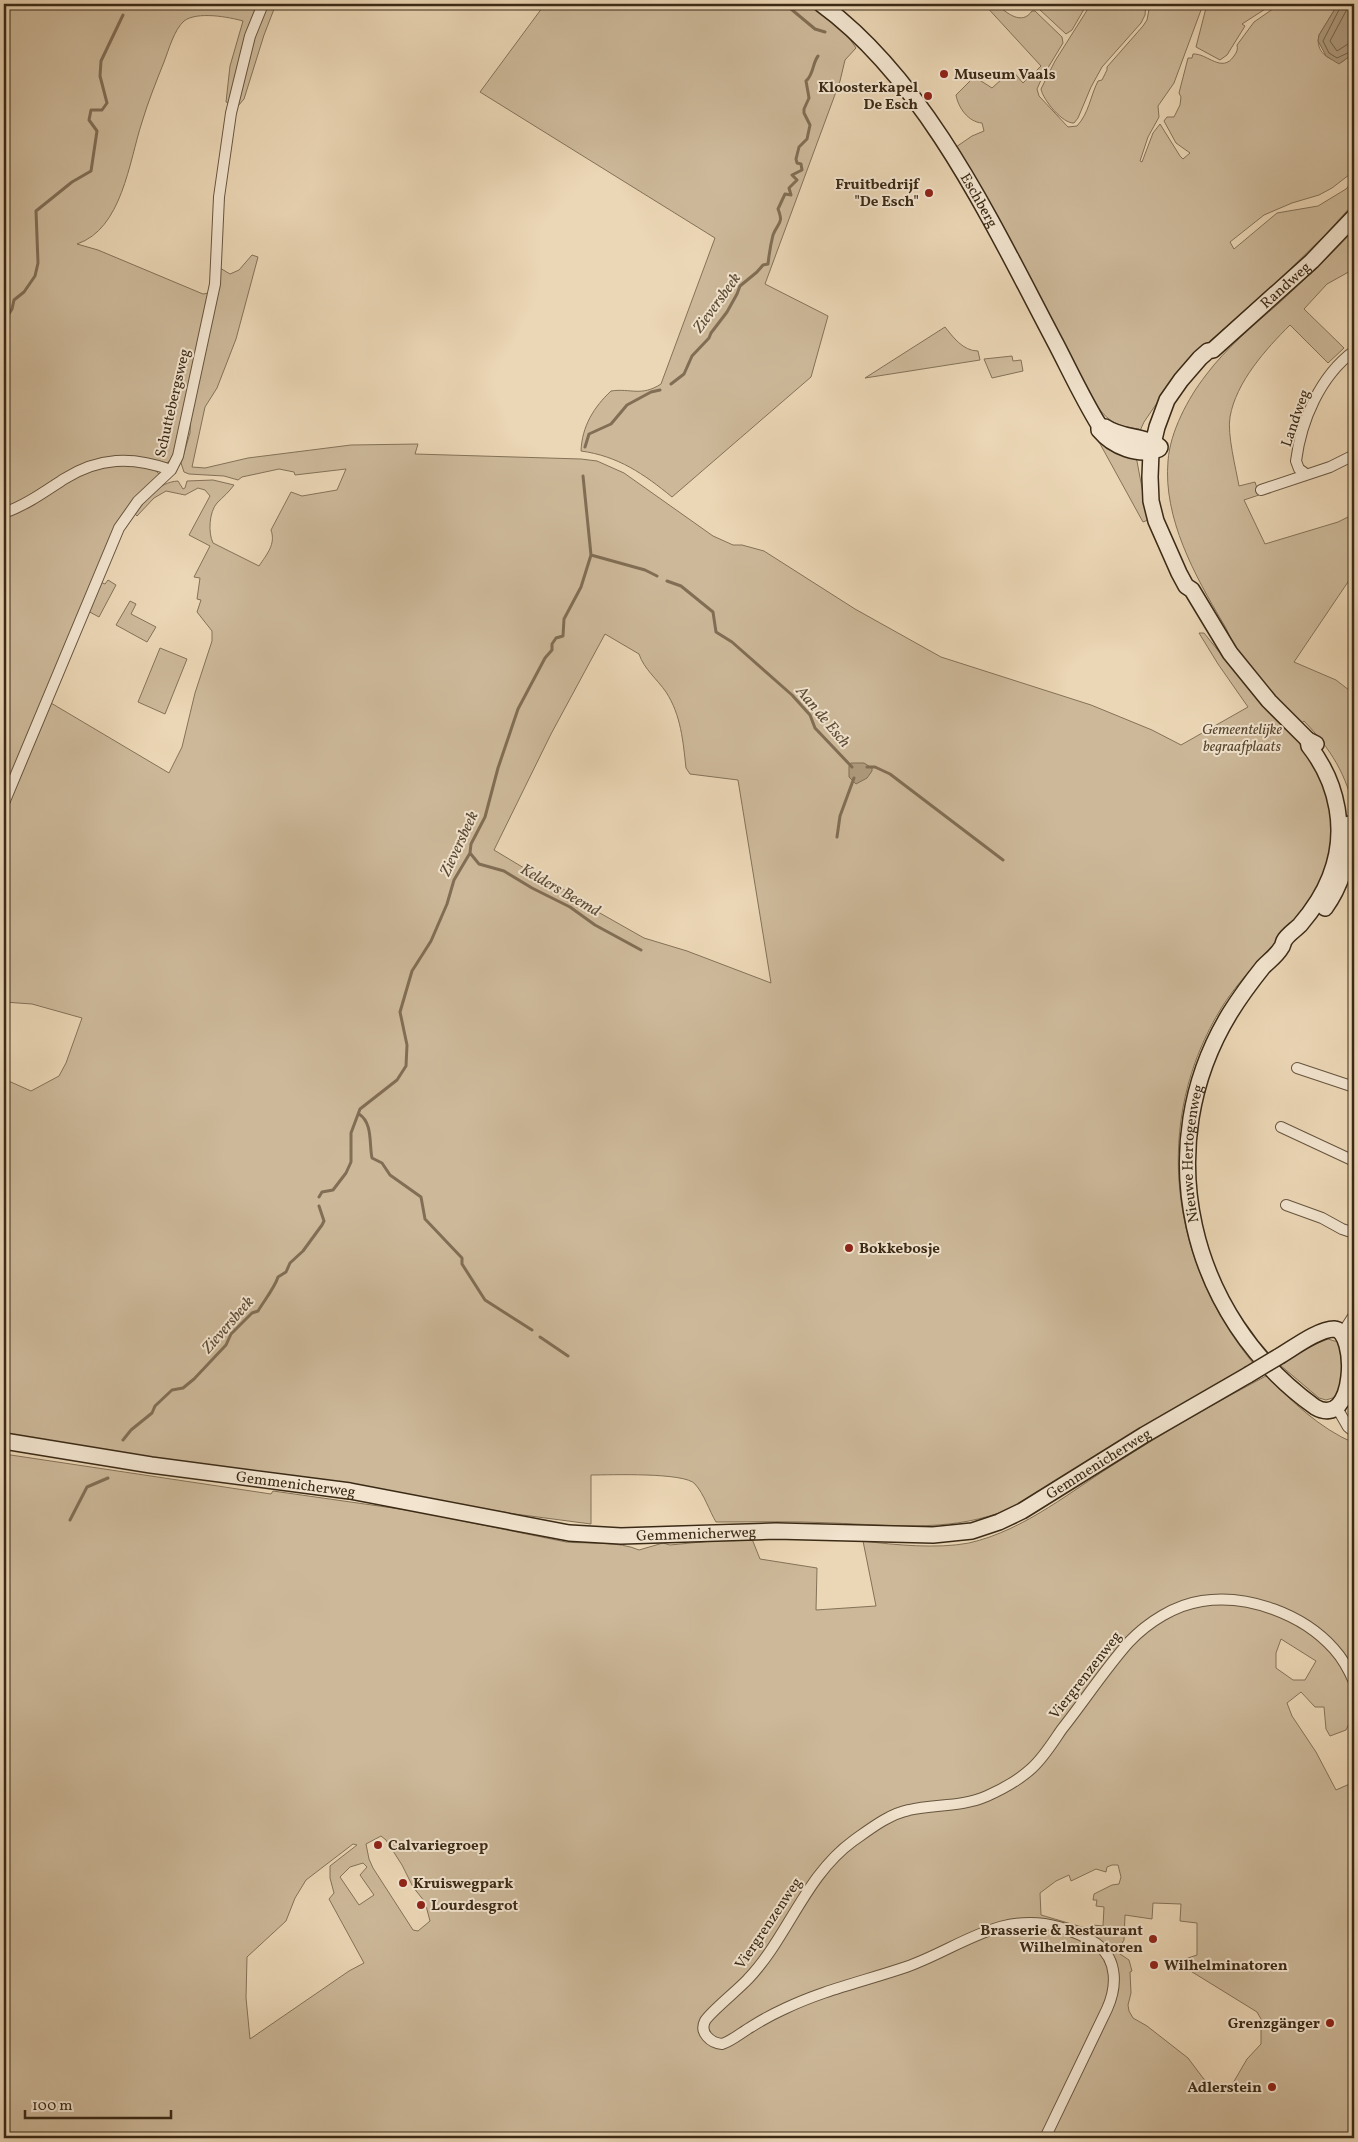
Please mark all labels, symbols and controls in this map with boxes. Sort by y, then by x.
place label: Museum Vaals [954,65,1056,86]
marker: Museum Vaals [938,68,950,80]
place label: Kloosterkapel De Esch [818,78,918,116]
marker: Kloosterkapel De Esch [922,90,934,102]
street label: Eschberg [954,170,1002,233]
place label: Fruitbedrijf "De Esch" [835,175,920,213]
marker: Fruitbedrijf "De Esch" [923,187,935,199]
street label: Randweg [1256,258,1316,314]
water label: Zieversbeek [688,268,747,338]
street label: Schuttebergsweg [151,347,196,460]
street label: Landweg [1277,387,1316,450]
water label: Aan de Esch [789,681,855,753]
park label: Gemeentelijke begraafplaats [1202,720,1282,758]
water label: Zieversbeek [435,807,485,881]
water label: Kelders Beemd [516,859,604,923]
street label: Nieuwe Hertogenweg [1178,1082,1210,1224]
place label: Bokkebosje [859,1239,940,1260]
marker: Bokkebosje [843,1242,855,1254]
water label: Zieversbeek [197,1291,260,1359]
street label: Gemmenicherweg [1043,1424,1156,1505]
street label: Gemmenicherweg [235,1467,357,1504]
street label: Gemmenicherweg [636,1523,757,1548]
street label: Viergrenzenweg [1045,1627,1127,1724]
place label: Calvariegroep [388,1836,488,1857]
marker: Calvariegroep [372,1839,384,1851]
street label: Viergrenzenweg [731,1873,808,1974]
place label: Kruiswegpark [413,1874,513,1895]
marker: Kruiswegpark [397,1877,409,1889]
place label: Lourdesgrot [431,1896,519,1917]
marker: Lourdesgrot [415,1899,427,1911]
place label: Brasserie & Restaurant Wilhelminatoren [980,1921,1143,1959]
marker: Brasserie & Restaurant Wilhelminatoren [1147,1933,1159,1945]
place label: Wilhelminatoren [1164,1956,1288,1977]
marker: Wilhelminatoren [1148,1959,1160,1971]
place label: Grenzgänger [1228,2014,1320,2035]
marker: Grenzgänger [1324,2017,1336,2029]
place label: Adlerstein [1188,2078,1262,2099]
marker: Adlerstein [1266,2081,1278,2093]
scale bar [25,2087,171,2119]
text: 100 m [32,2096,72,2117]

